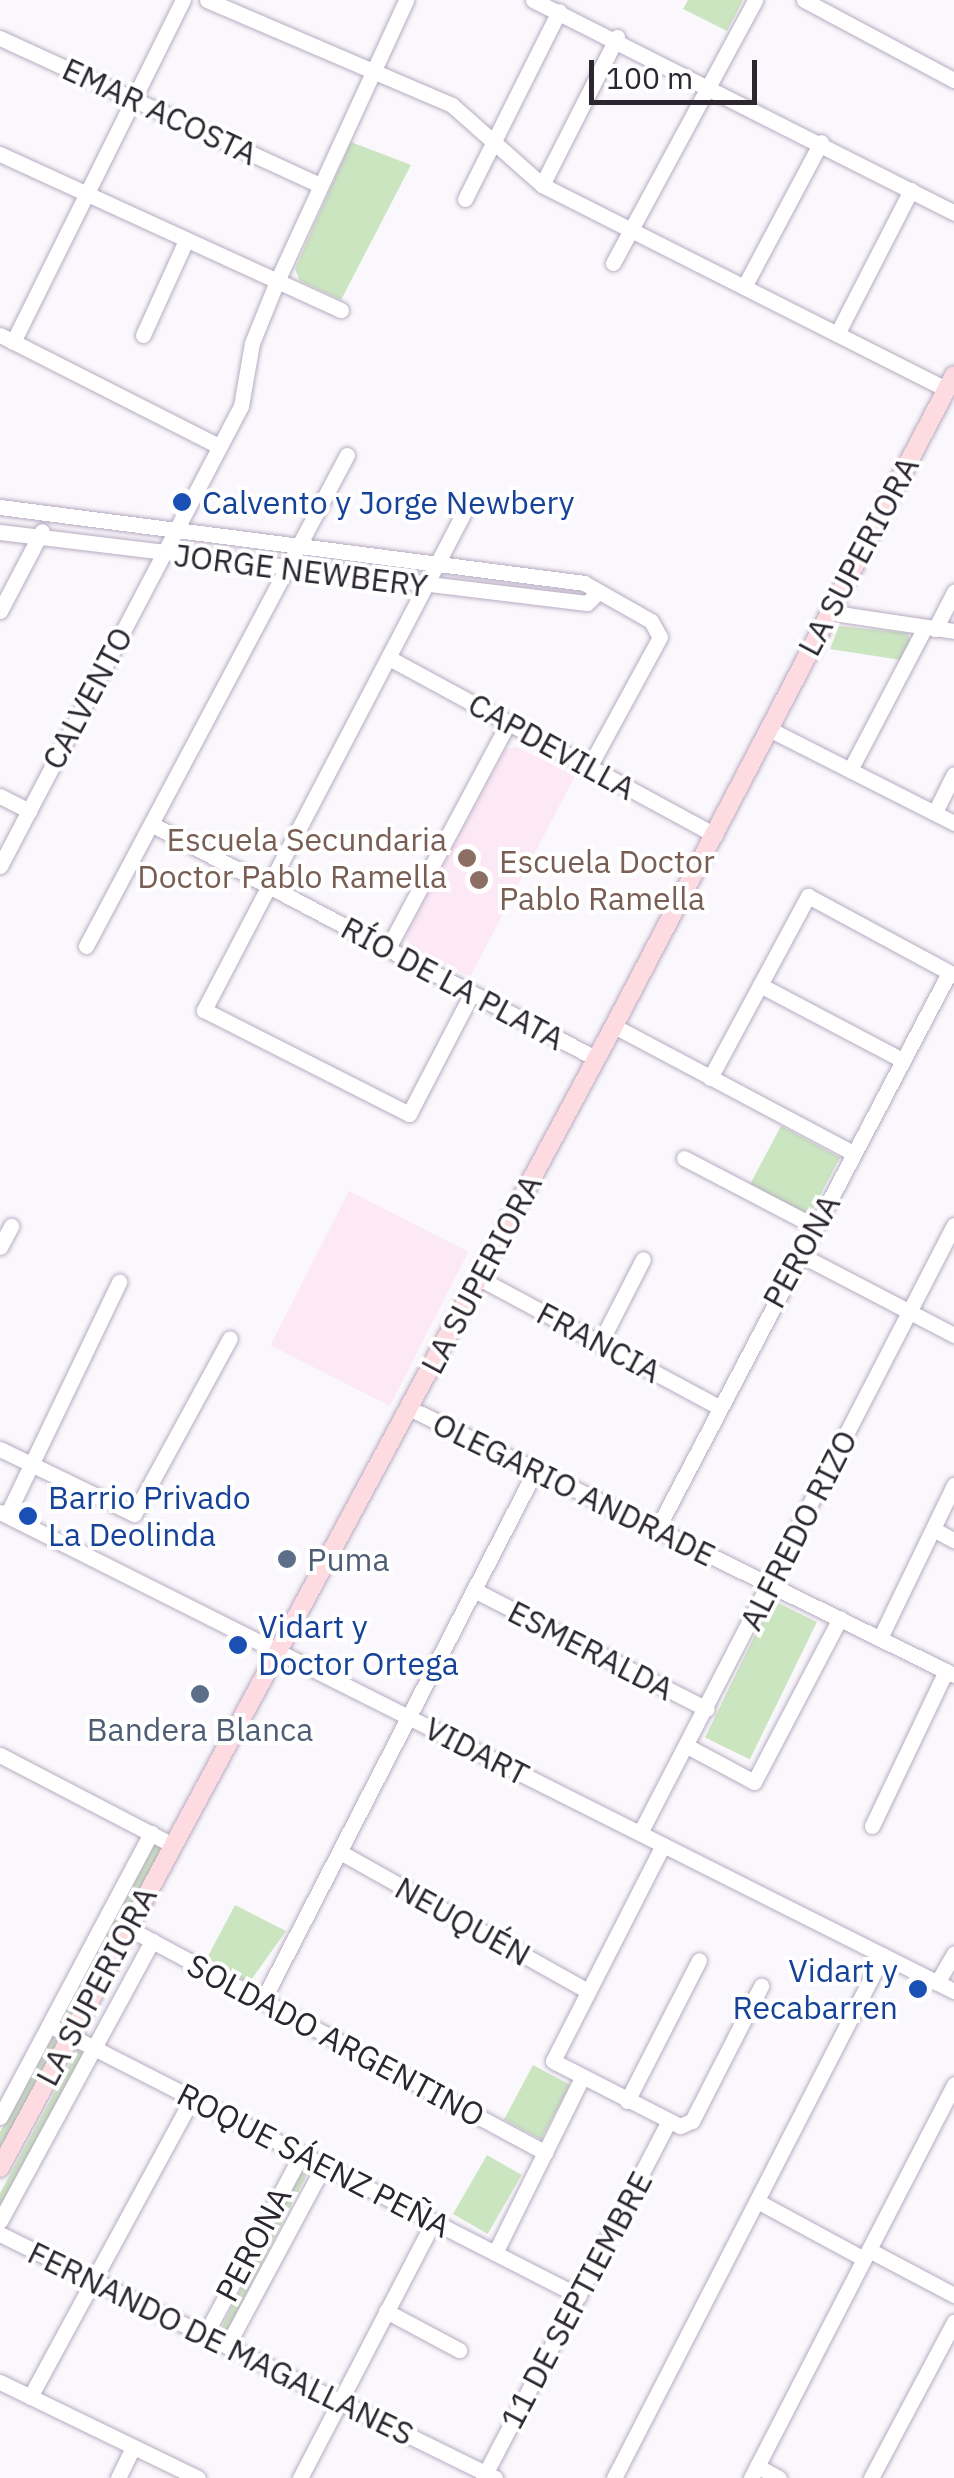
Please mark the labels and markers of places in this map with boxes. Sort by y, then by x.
place label: Calvento y Jorge Newbery [202,483,575,521]
marker: Calvento y Jorge Newbery [171,491,193,513]
place label: Escuela Secundaria Doctor Pablo Ramella [137,821,447,896]
place label: Escuela Doctor Pablo Ramella [499,843,715,918]
marker: Escuela Secundaria Doctor Pablo Ramella [456,847,478,869]
marker: Escuela Doctor Pablo Ramella [468,869,490,891]
place label: Barrio Privado La Deolinda [48,1479,251,1554]
marker: Barrio Privado La Deolinda [17,1505,39,1527]
place label: Puma [307,1540,390,1578]
marker: Puma [276,1548,298,1570]
place label: Vidart y Doctor Ortega [258,1608,459,1683]
marker: Vidart y Doctor Ortega [227,1634,249,1656]
marker: Bandera Blanca [189,1683,211,1705]
place label: Bandera Blanca [87,1710,313,1748]
place label: Vidart y Recabarren [733,1952,898,2027]
marker: Vidart y Recabarren [907,1978,929,2000]

